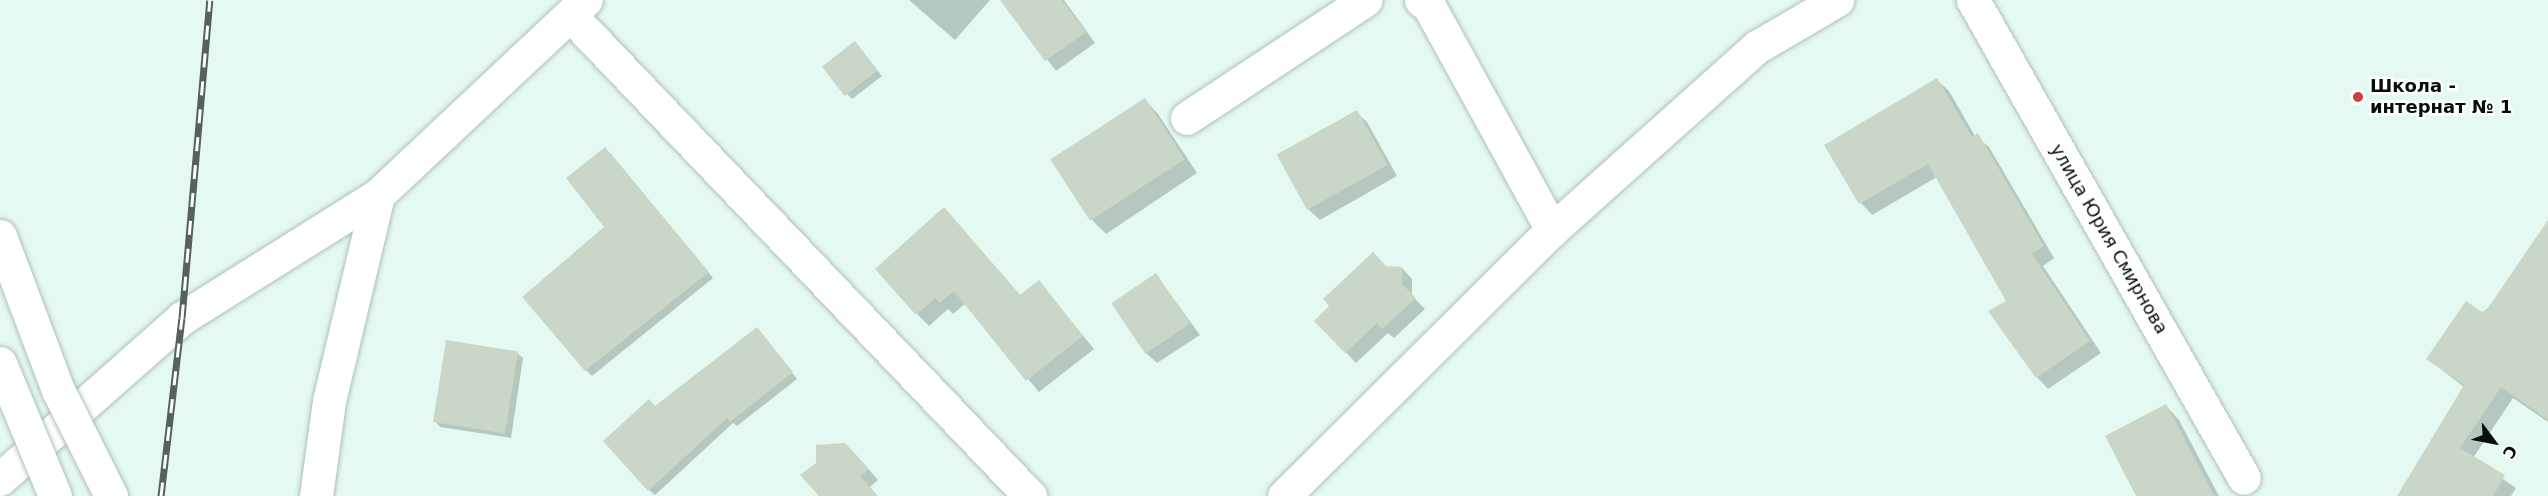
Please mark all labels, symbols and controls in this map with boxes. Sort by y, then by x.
place label: Школа - интернат № 1 [2370,76,2512,118]
marker: Школа - интернат № 1 [2351,90,2365,104]
street label: улица Юрия Смирнова [2046,140,2172,338]
north arrow [2464,412,2524,472]
text: С [2499,442,2521,462]

